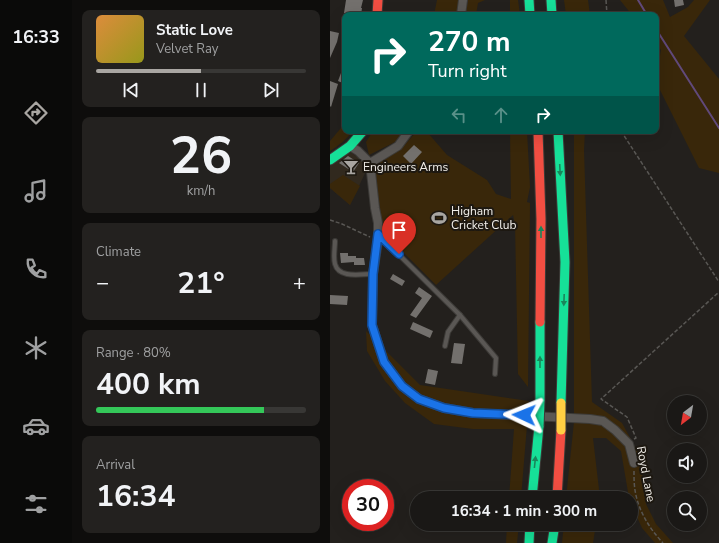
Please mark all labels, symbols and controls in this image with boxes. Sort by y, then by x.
text: Static Love [156,20,233,40]
text: 270 m [428,23,511,61]
text: 16:33 [12,25,60,49]
icon: right [362,28,414,80]
text: Velvet Ray [156,40,218,58]
text: Turn right [428,59,507,83]
icon: previous [120,79,142,101]
icon: pause [190,79,212,101]
icon: next [260,79,282,101]
icon: directions [22,99,50,127]
icon: left [448,104,470,126]
icon: ahead [490,104,512,126]
icon: right [532,104,554,126]
text: 26 [170,120,232,191]
bar icon: Engineers Arms [342,158,360,176]
place label: Engineers Arms [363,159,449,175]
one-way arrow [557,164,563,177]
icon: music [22,177,50,205]
text: km/h [187,182,215,200]
place label: Higham Cricket Club [451,203,517,233]
sports icon: Higham Cricket Club [430,209,448,227]
pin [382,213,416,254]
icon: arrive [388,219,410,241]
one-way arrow [537,226,544,238]
text: Climate [96,243,141,261]
icon: phone [22,255,50,283]
text: 21° [177,263,225,304]
text: − [96,268,109,298]
text: + [293,268,306,298]
one-way arrow [561,294,568,306]
icon: climate [22,334,50,362]
text: Range · 80% [96,344,171,362]
one-way arrow [537,355,543,368]
text: 400 km [96,364,201,405]
position arrow [503,394,545,436]
north arrow [667,395,707,435]
map controls [667,395,707,531]
icon: car [22,412,50,440]
button: sound [667,443,707,483]
street label: Royd Lane [633,445,659,503]
text: Arrival [96,456,135,474]
one-way arrow [532,456,538,468]
text: 16:34 [96,476,175,517]
speed limit sign: 30 [342,479,394,531]
icon: filters [22,490,50,518]
button: search [667,491,707,531]
text: 16:34 · 1 min · 300 m [451,501,597,521]

